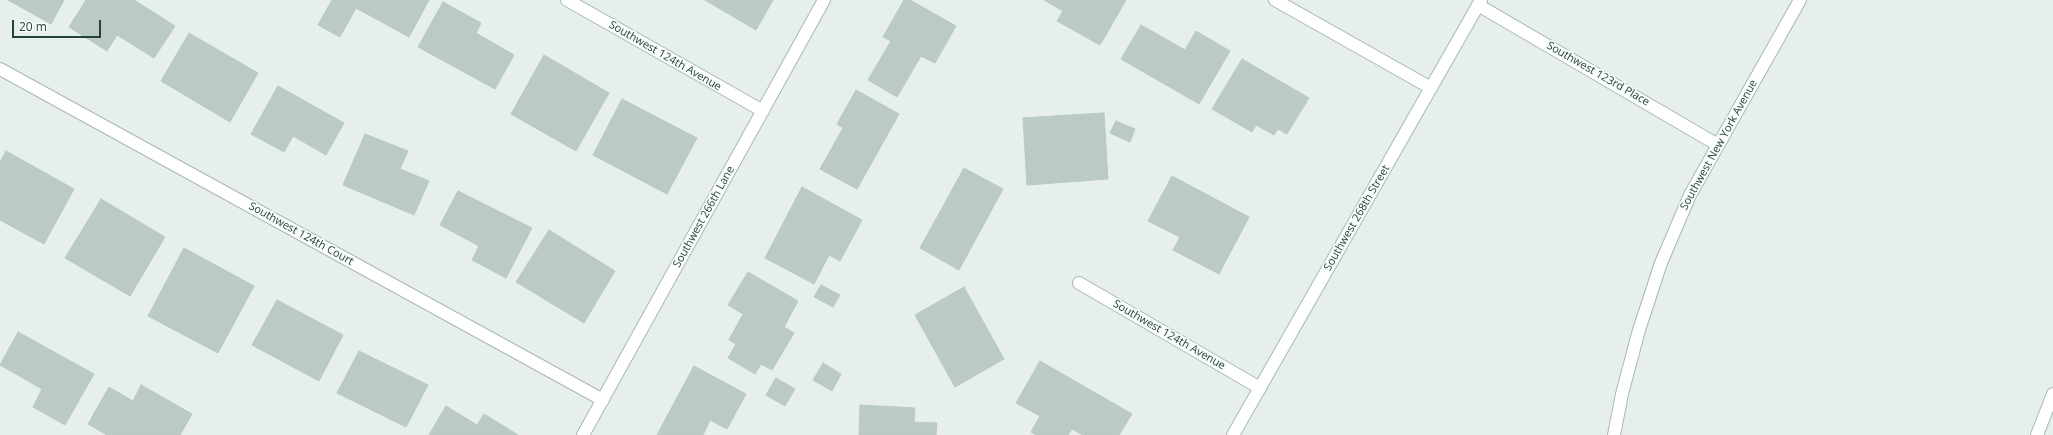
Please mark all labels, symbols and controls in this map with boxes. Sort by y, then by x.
scale bar [14,12,103,38]
text: 20 m [19,18,47,35]
street label: Southwest 124th Avenue [607,18,723,94]
street label: Southwest 123rd Place [1544,39,1652,109]
street label: Southwest New York Avenue [1678,78,1760,212]
street label: Southwest 268th Street [1321,163,1393,273]
street label: Southwest 266th Lane [671,164,737,270]
street label: Southwest 124th Court [246,200,356,268]
street label: Southwest 124th Avenue [1111,297,1227,373]

